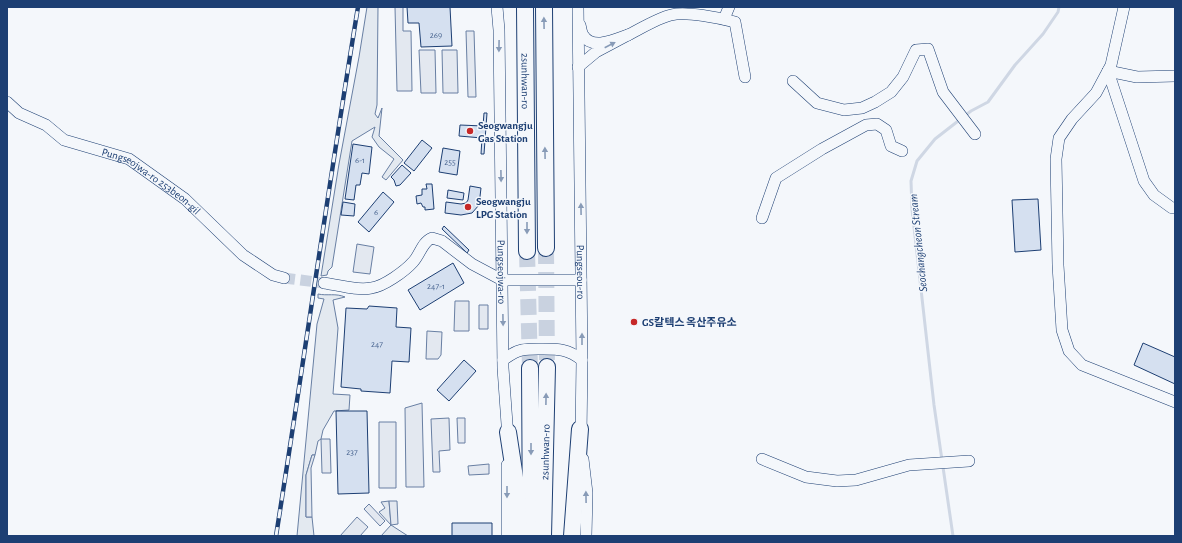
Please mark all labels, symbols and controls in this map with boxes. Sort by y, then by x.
one-way arrow [541,16,547,29]
house number: 269 [430,31,442,40]
one-way arrow [496,40,502,53]
one-way arrow [604,41,616,48]
street label: 2sunhwan-ro [519,53,531,109]
place label: Seogwangju Gas Station [478,120,533,144]
marker: Seogwangju Gas Station [465,126,475,136]
street label: Pungseojwa-ro 253beon-gil [100,146,202,217]
one-way arrow [542,146,548,159]
house number: 6-1 [355,156,365,165]
house number: 255 [444,158,456,167]
one-way arrow [497,170,504,182]
water label: Seochangcheon Stream [907,193,929,293]
place label: Seogwangju LPG Station [476,196,531,220]
marker: Seogwangju LPG Station [463,202,473,212]
one-way arrow [577,203,584,215]
house number: 6 [374,208,378,217]
one-way arrow [524,222,530,235]
street label: Pungseojwa-ro [495,240,507,304]
street label: Pungseou-ro [575,245,586,299]
house number: 247-1 [427,282,445,291]
one-way arrow [500,314,506,327]
marker: GS칼텍스 옥산주유소 [629,317,639,327]
place label: GS칼텍스 옥산주유소 [642,317,737,328]
one-way arrow [579,332,585,345]
house number: 247 [371,340,383,349]
one-way arrow [543,392,549,405]
street label: 2sunhwan-ro [539,424,552,480]
one-way arrow [528,443,534,456]
house number: 237 [346,448,358,457]
one-way arrow [504,486,510,499]
one-way arrow [583,491,590,503]

